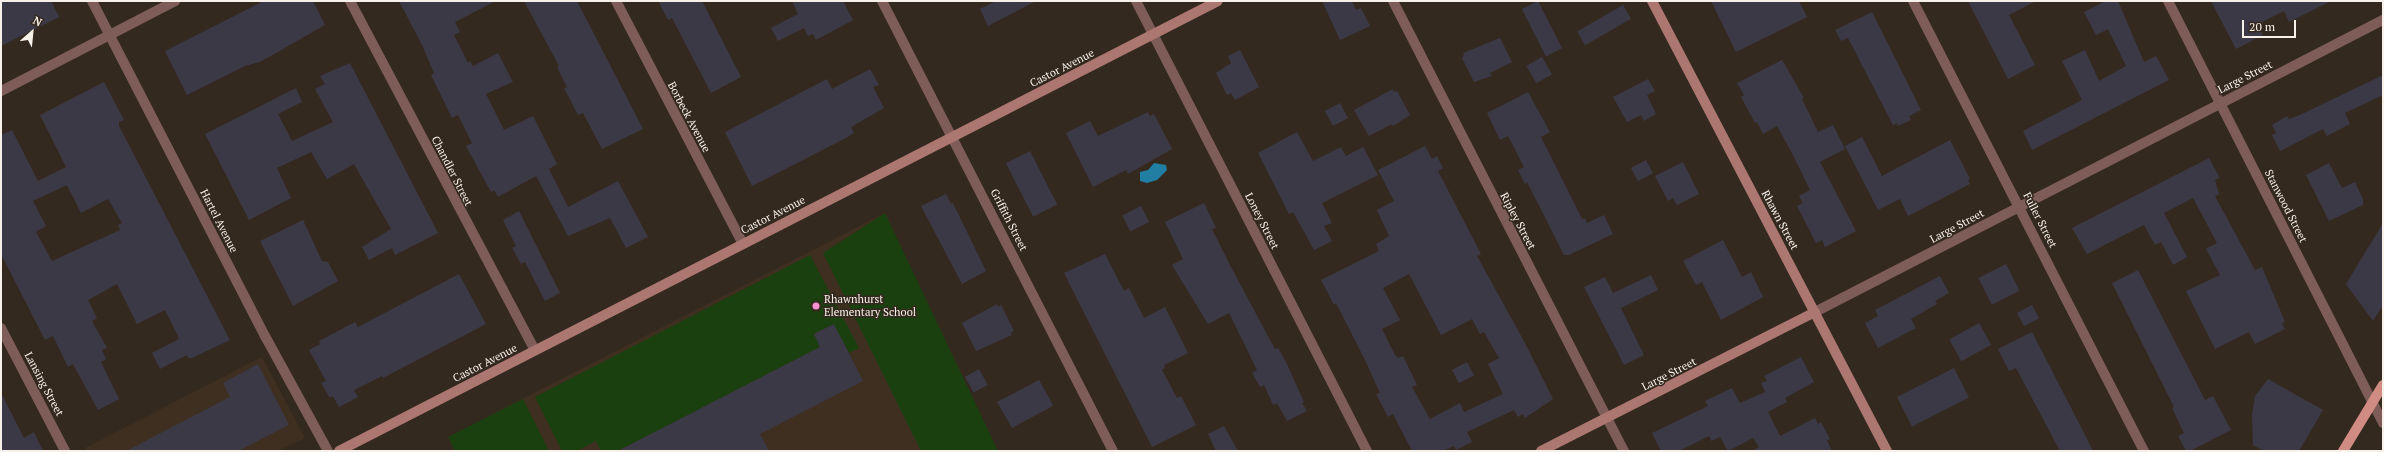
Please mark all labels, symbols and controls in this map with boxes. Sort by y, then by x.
north arrow [12,12,52,52]
scale bar [2244,12,2298,38]
text: N [31,13,44,29]
text: 20 m [2249,19,2275,34]
street label: Castor Avenue [1028,46,1096,90]
street label: Large Street [2216,58,2274,96]
street label: Borbeck Avenue [665,79,713,155]
street label: Chandler Street [429,134,475,208]
street label: Stanwood Street [2262,167,2310,245]
street label: Hartel Avenue [197,187,241,255]
street label: Griffith Street [988,187,1030,253]
street label: Rhawn Street [1759,188,1801,252]
street label: Ripley Street [1497,190,1539,252]
street label: Fuller Street [2020,190,2060,250]
street label: Loney Street [1242,191,1282,251]
street label: Castor Avenue [739,193,807,237]
street label: Large Street [1928,206,1986,246]
place label: Rhawnhurst Elementary School [824,293,916,319]
marker: Rhawnhurst Elementary School [811,301,821,311]
street label: Castor Avenue [451,341,519,385]
street label: Lansing Street [22,350,66,418]
street label: Large Street [1640,355,1698,393]

